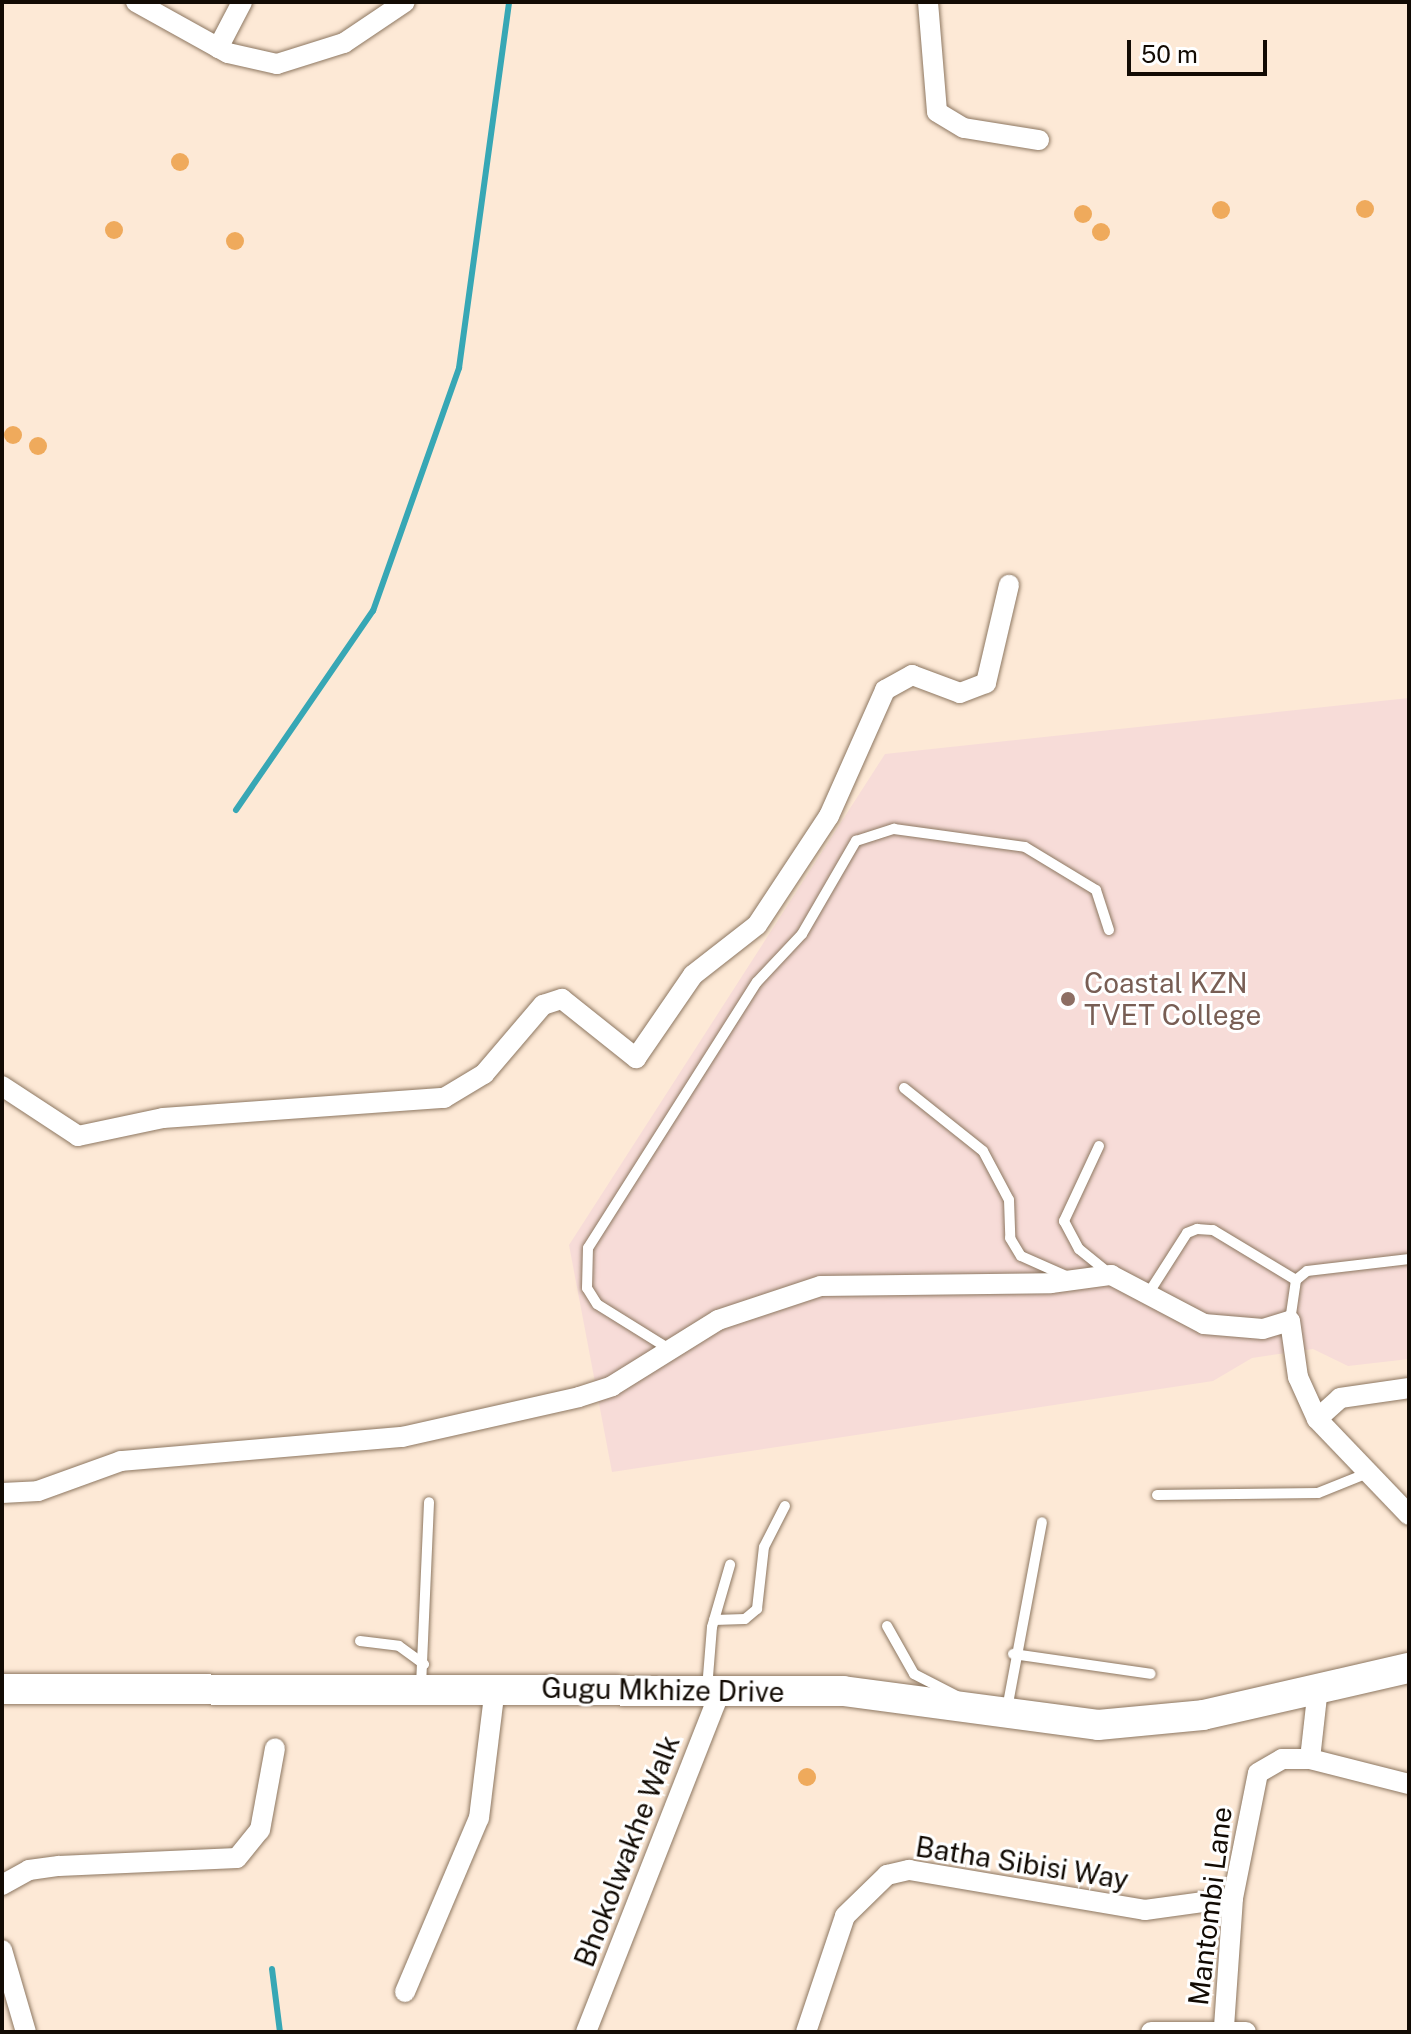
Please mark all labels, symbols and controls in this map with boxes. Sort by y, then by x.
scale bar [1131,24,1271,74]
text: 50 m [1141,40,1198,68]
place label: Coastal KZN TVET College [1084,966,1261,1032]
marker: Coastal KZN TVET College [1059,990,1077,1008]
street label: Gugu Mkhize Drive [541,1671,785,1709]
street label: Bhokolwakhe Walk [567,1730,687,1972]
street label: Mantombi Lane [1181,1805,1239,2007]
street label: Batha Sibisi Way [913,1830,1131,1896]

